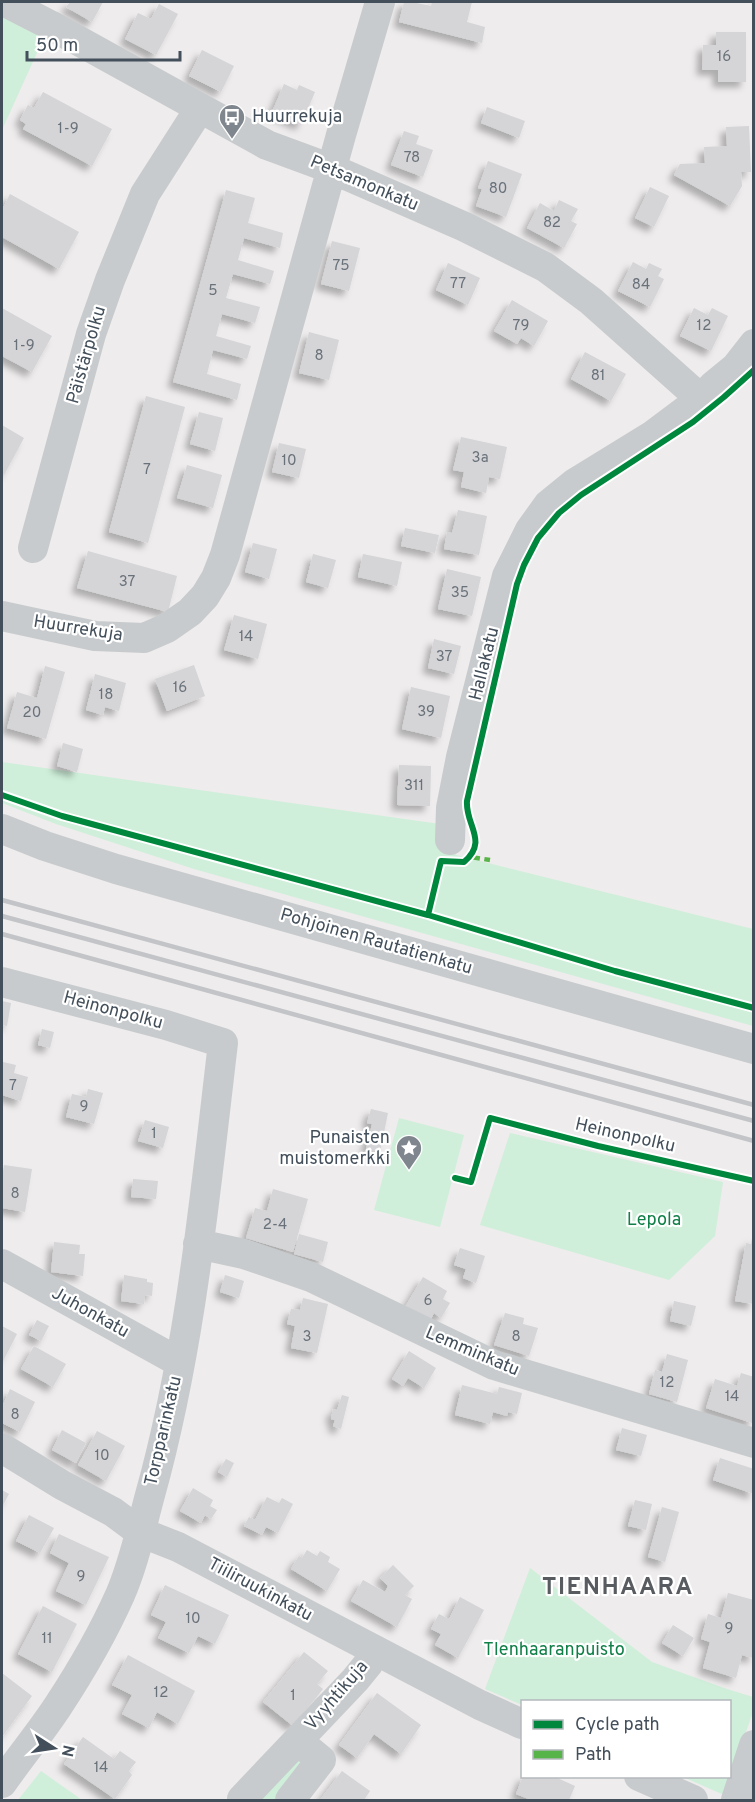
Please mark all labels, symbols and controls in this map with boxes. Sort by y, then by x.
scale bar [27,24,180,62]
text: 50 m [36,35,78,58]
house number: 16 [717,48,731,67]
bus stop icon: Huurrekuja [217,102,247,140]
place label: Huurrekuja [252,106,342,129]
house number: 1-9 [57,120,79,139]
house number: 78 [404,149,420,168]
street label: Petsamonkatu [306,151,422,217]
house number: 80 [489,180,507,199]
house number: 82 [543,214,561,233]
house number: 75 [332,257,350,276]
house number: 77 [450,275,466,294]
house number: 84 [632,276,650,295]
house number: 5 [208,282,218,301]
street label: Päistärpolku [62,303,112,407]
house number: 79 [513,317,529,336]
house number: 12 [697,317,711,336]
house number: 1-9 [13,337,35,356]
house number: 8 [314,347,324,366]
house number: 81 [591,367,605,386]
house number: 3a [471,449,489,468]
house number: 10 [281,452,297,471]
house number: 7 [143,461,151,480]
house number: 37 [119,573,136,592]
house number: 35 [451,584,469,603]
street label: Huurrekuja [32,611,124,647]
street label: Hallakatu [465,625,505,703]
house number: 14 [239,628,253,647]
house number: 37 [436,648,453,667]
house number: 16 [173,679,187,698]
house number: 18 [99,686,113,705]
house number: 39 [417,703,435,722]
house number: 20 [23,704,41,723]
house number: 311 [404,777,424,796]
street label: Pohjoinen Rautatienkatu [277,904,475,980]
street label: Heinonpolku [61,987,165,1035]
house number: 7 [9,1077,17,1096]
house number: 9 [80,1098,88,1117]
street label: Heinonpolku [573,1113,677,1159]
house number: 1 [151,1125,157,1144]
place label: Punaisten muistomerkki [279,1127,390,1171]
place icon: Punaisten muistomerkki [394,1133,424,1171]
house number: 8 [10,1185,20,1204]
park label: Lepola [627,1209,681,1232]
house number: 2-4 [263,1216,287,1235]
street label: Juhonkatu [47,1282,133,1344]
house number: 6 [424,1292,433,1311]
street label: Lemminkatu [421,1322,523,1382]
house number: 3 [302,1328,312,1347]
house number: 8 [511,1328,521,1347]
street label: Torpparinkatu [140,1374,188,1488]
house number: 12 [660,1374,674,1393]
house number: 14 [725,1388,739,1407]
house number: 8 [10,1406,20,1425]
house number: 10 [94,1447,110,1466]
street label: Tiiliruukinkatu [204,1553,316,1627]
house number: 9 [77,1568,85,1587]
district label: TIENHAARA [542,1573,694,1603]
house number: 10 [185,1610,201,1629]
house number: 9 [725,1620,733,1639]
house number: 11 [41,1630,53,1649]
park label: TIenhaaranpuisto [483,1639,625,1662]
street label: Vyyhtikuja [300,1656,374,1736]
house number: 12 [154,1684,168,1703]
house number: 1 [290,1687,296,1706]
legend [521,1700,731,1778]
text: Cycle path [575,1714,660,1737]
north arrow [24,1718,84,1778]
text: N [56,1743,78,1758]
text: Path [575,1744,612,1767]
house number: 14 [94,1759,108,1778]

